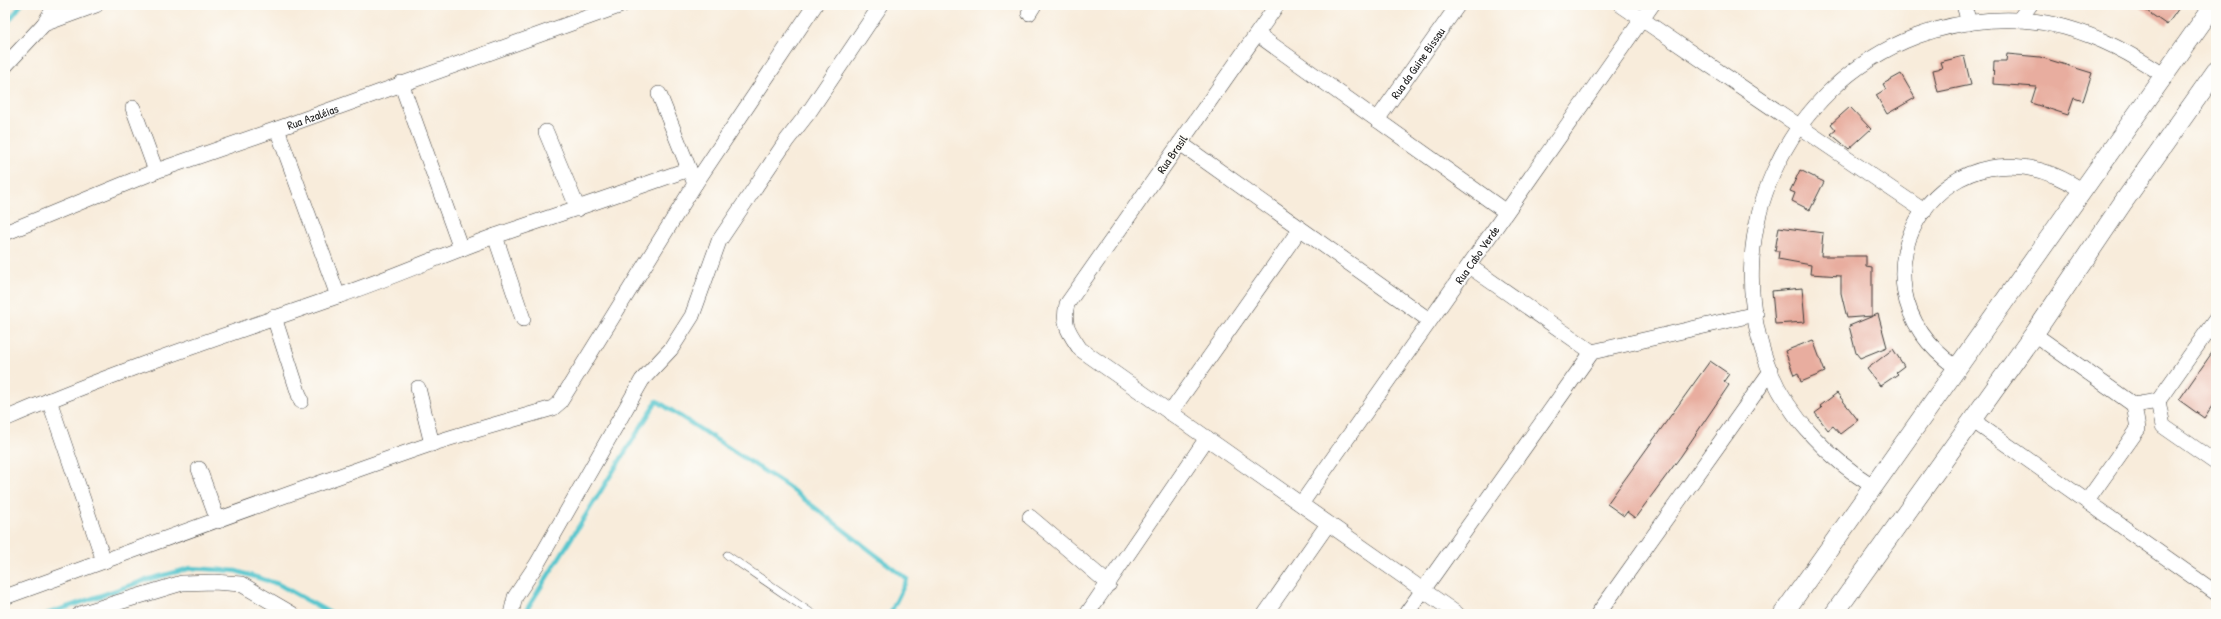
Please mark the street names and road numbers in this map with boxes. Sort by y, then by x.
street label: Rua da Guine Bissau [1386,23,1448,102]
street label: Rua Azaléias [284,99,341,133]
street label: Rua Brasil [1153,131,1192,177]
street label: Rua Cabo Verde [1450,222,1503,287]

